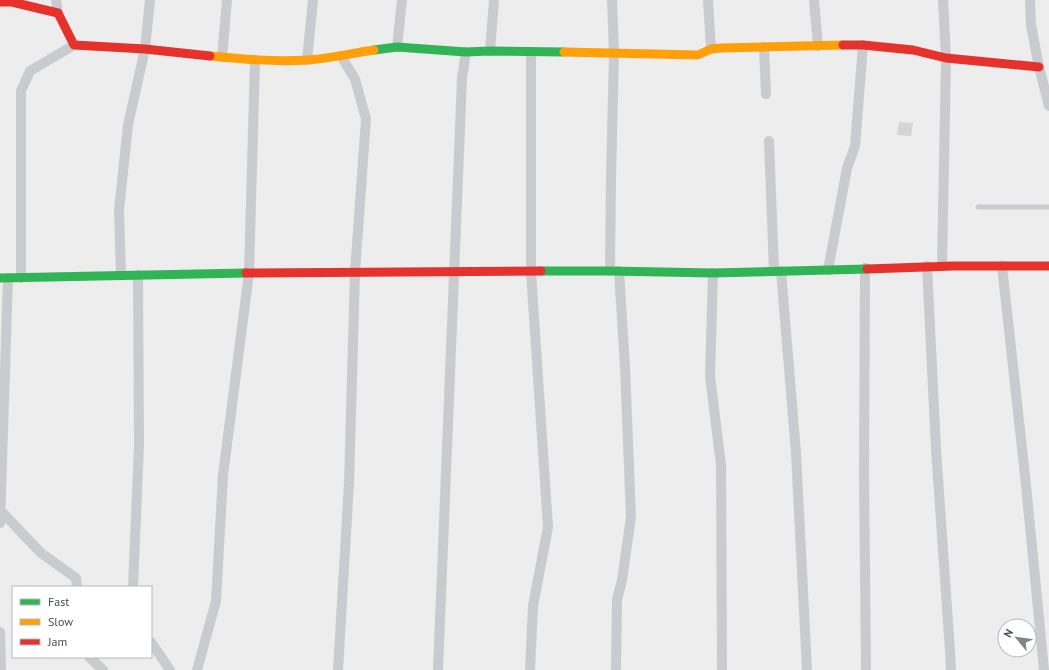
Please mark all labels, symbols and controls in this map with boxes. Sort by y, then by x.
legend [12,586,152,658]
text: Fast [48,594,69,609]
text: Slow [48,614,73,629]
north arrow [997,618,1037,658]
text: N [1000,627,1016,640]
text: Jam [47,634,67,649]

